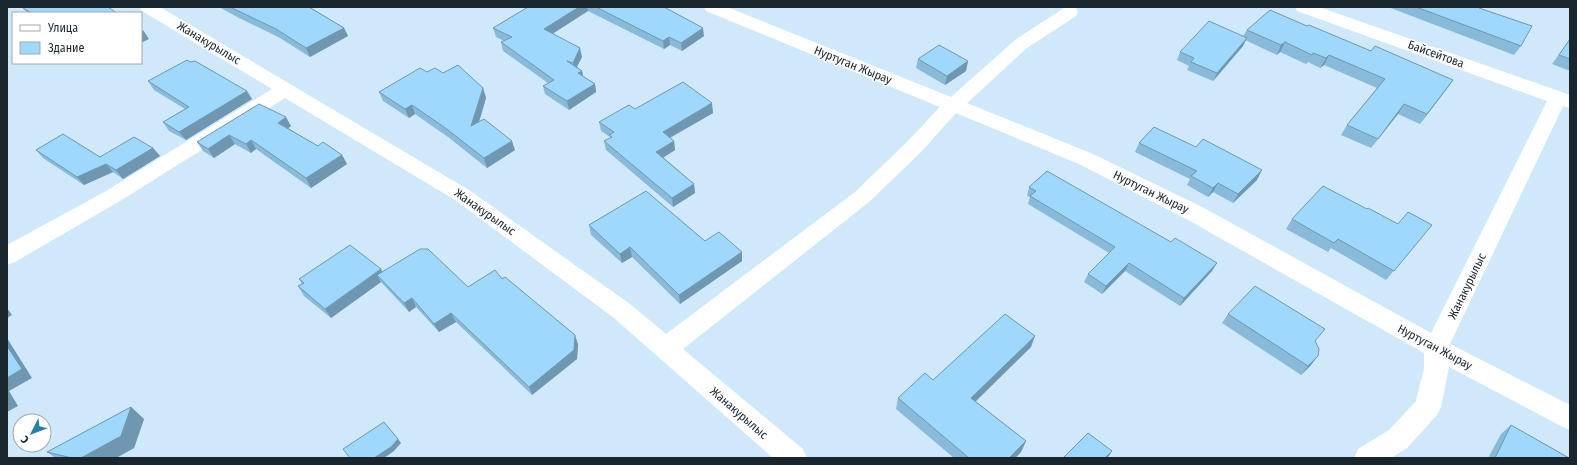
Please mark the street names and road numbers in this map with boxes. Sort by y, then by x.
street label: Жанакурылыс [175,19,243,67]
street label: Байсейтова [1406,37,1466,71]
street label: Нуртуган Жырау [812,43,894,87]
street label: Нуртуган Жырау [1111,168,1192,217]
street label: Жанакурылыс [452,186,518,238]
street label: Жанакурылыс [1445,251,1489,321]
street label: Нуртуган Жырау [1395,321,1475,373]
street label: Жанакурылыс [707,384,771,442]

